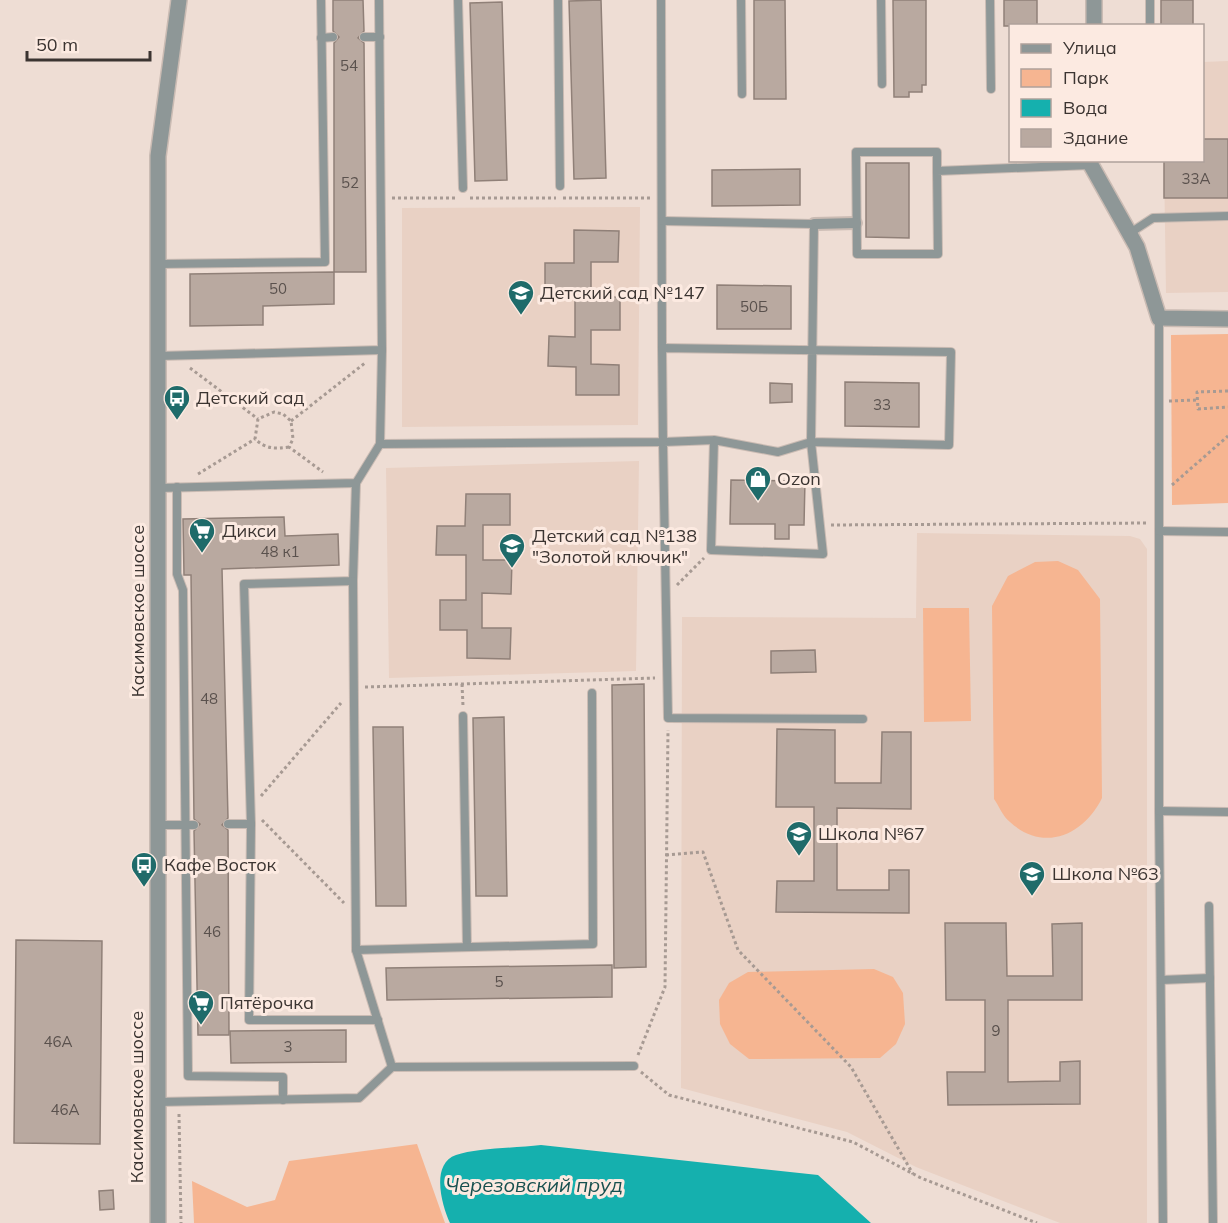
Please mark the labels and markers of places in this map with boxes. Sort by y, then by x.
school or university icon: Детский сад №147 [506,278,536,316]
place label: Детский сад №147 [540,281,705,304]
bus stop icon: Детский сад [162,383,192,421]
place label: Детский сад [196,386,305,409]
shop icon: Ozon [743,464,773,502]
place label: Ozon [777,467,821,490]
supermarket icon: Дикси [187,516,217,554]
place label: Дикси [222,519,277,542]
place label: Детский сад №138 "Золотой ключик" [532,524,697,568]
school or university icon: Детский сад №138 "Золотой ключик" [497,531,527,569]
school or university icon: Школа №67 [784,819,814,857]
place label: Школа №67 [818,822,925,845]
bus stop icon: Кафе Восток [129,850,159,888]
place label: Кафе Восток [164,853,277,876]
school or university icon: Школа №63 [1017,859,1047,897]
place label: Школа №63 [1052,862,1159,885]
supermarket icon: Пятёрочка [186,988,216,1026]
place label: Пятёрочка [220,991,314,1014]

